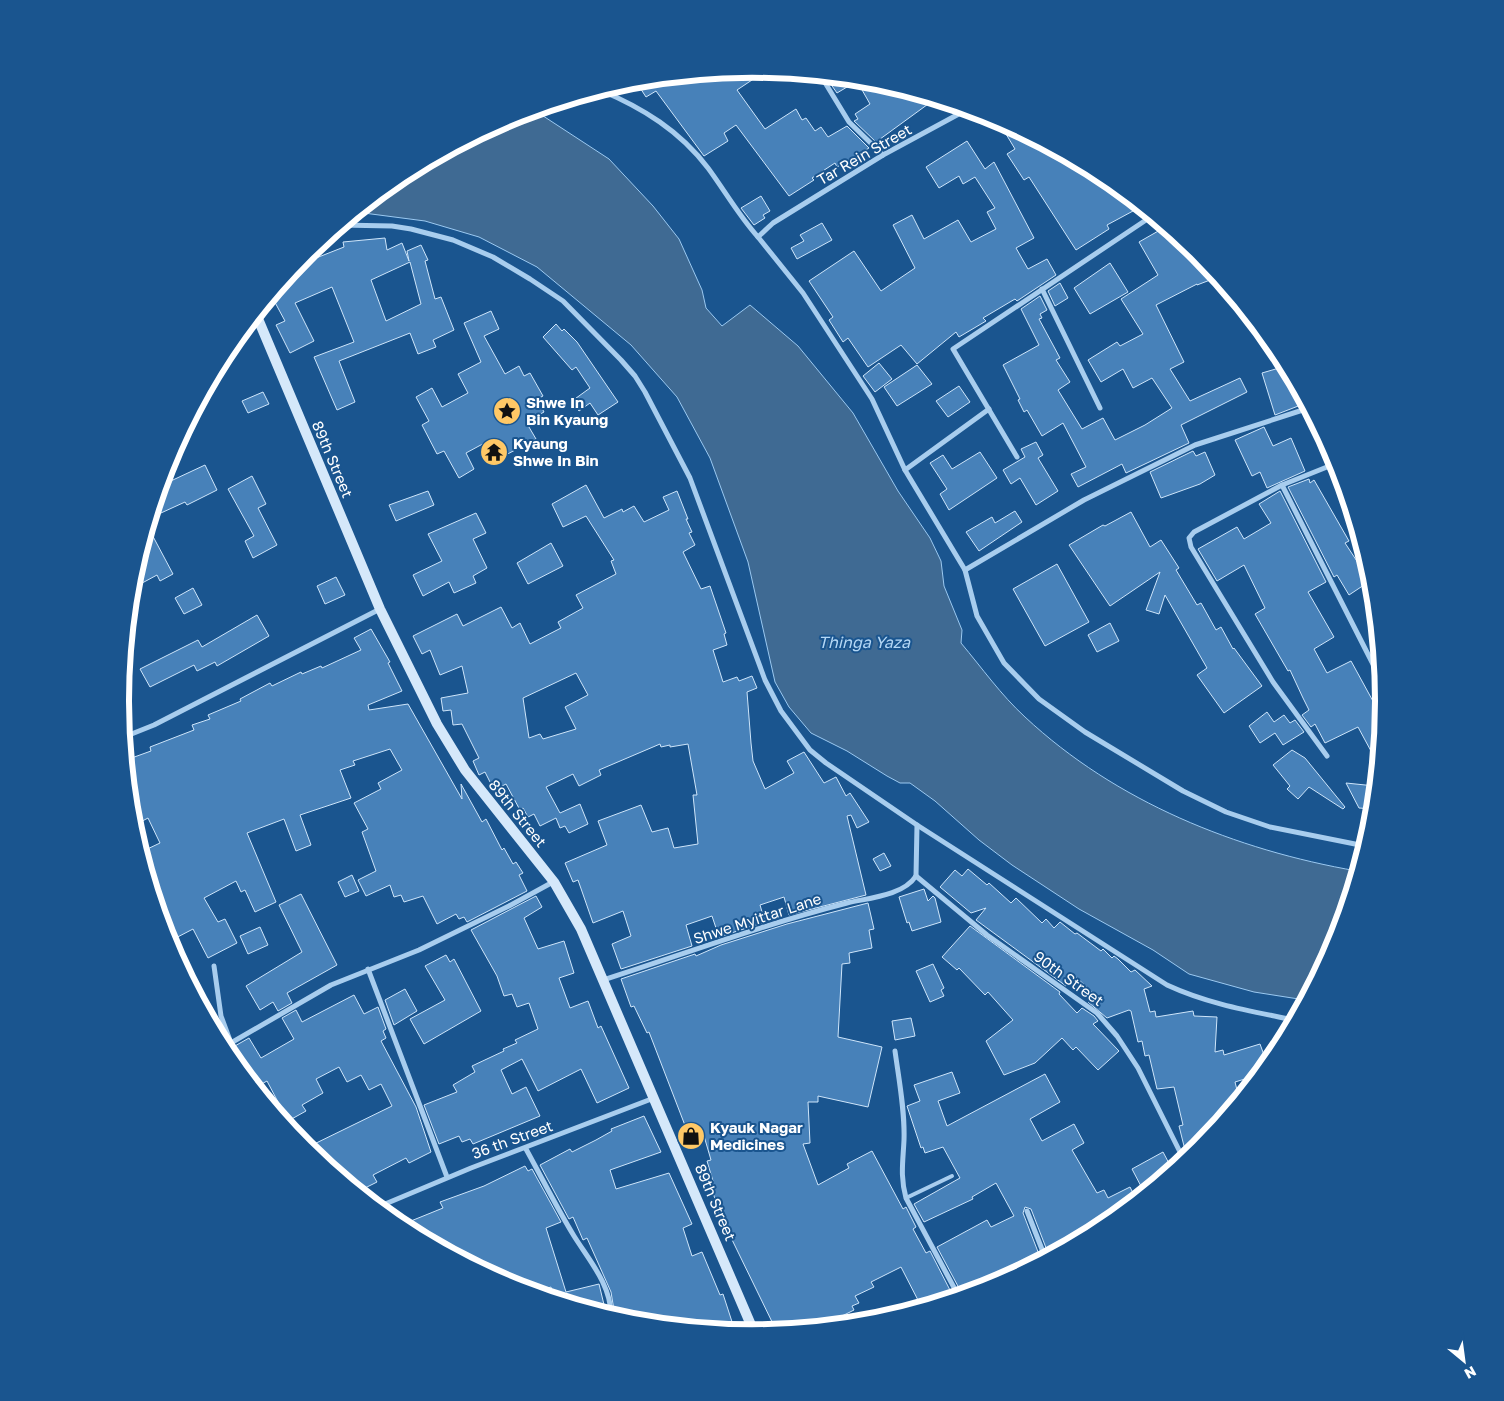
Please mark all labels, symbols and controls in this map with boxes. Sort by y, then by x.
street label: Tar Rein Street [814,120,914,188]
place label: Shwe In Bin Kyaung [526,393,608,428]
place icon: Shwe In Bin Kyaung [492,396,522,426]
street label: 89th Street [309,418,357,500]
place label: Kyaung Shwe In Bin [513,434,599,469]
temple icon: Kyaung Shwe In Bin [479,437,509,467]
water label: Thinga Yaza [818,632,911,652]
street label: 89th Street [485,776,551,850]
street label: Shwe Myittar Lane [691,889,824,947]
street label: 90th Street [1031,947,1107,1009]
street label: 36 th Street [469,1116,555,1162]
place label: Kyauk Nagar Medicines [710,1118,803,1153]
shop icon: Kyauk Nagar Medicines [676,1121,706,1151]
street label: 89th Street [692,1161,740,1243]
north arrow [1439,1336,1489,1386]
text: N [1462,1363,1479,1383]

